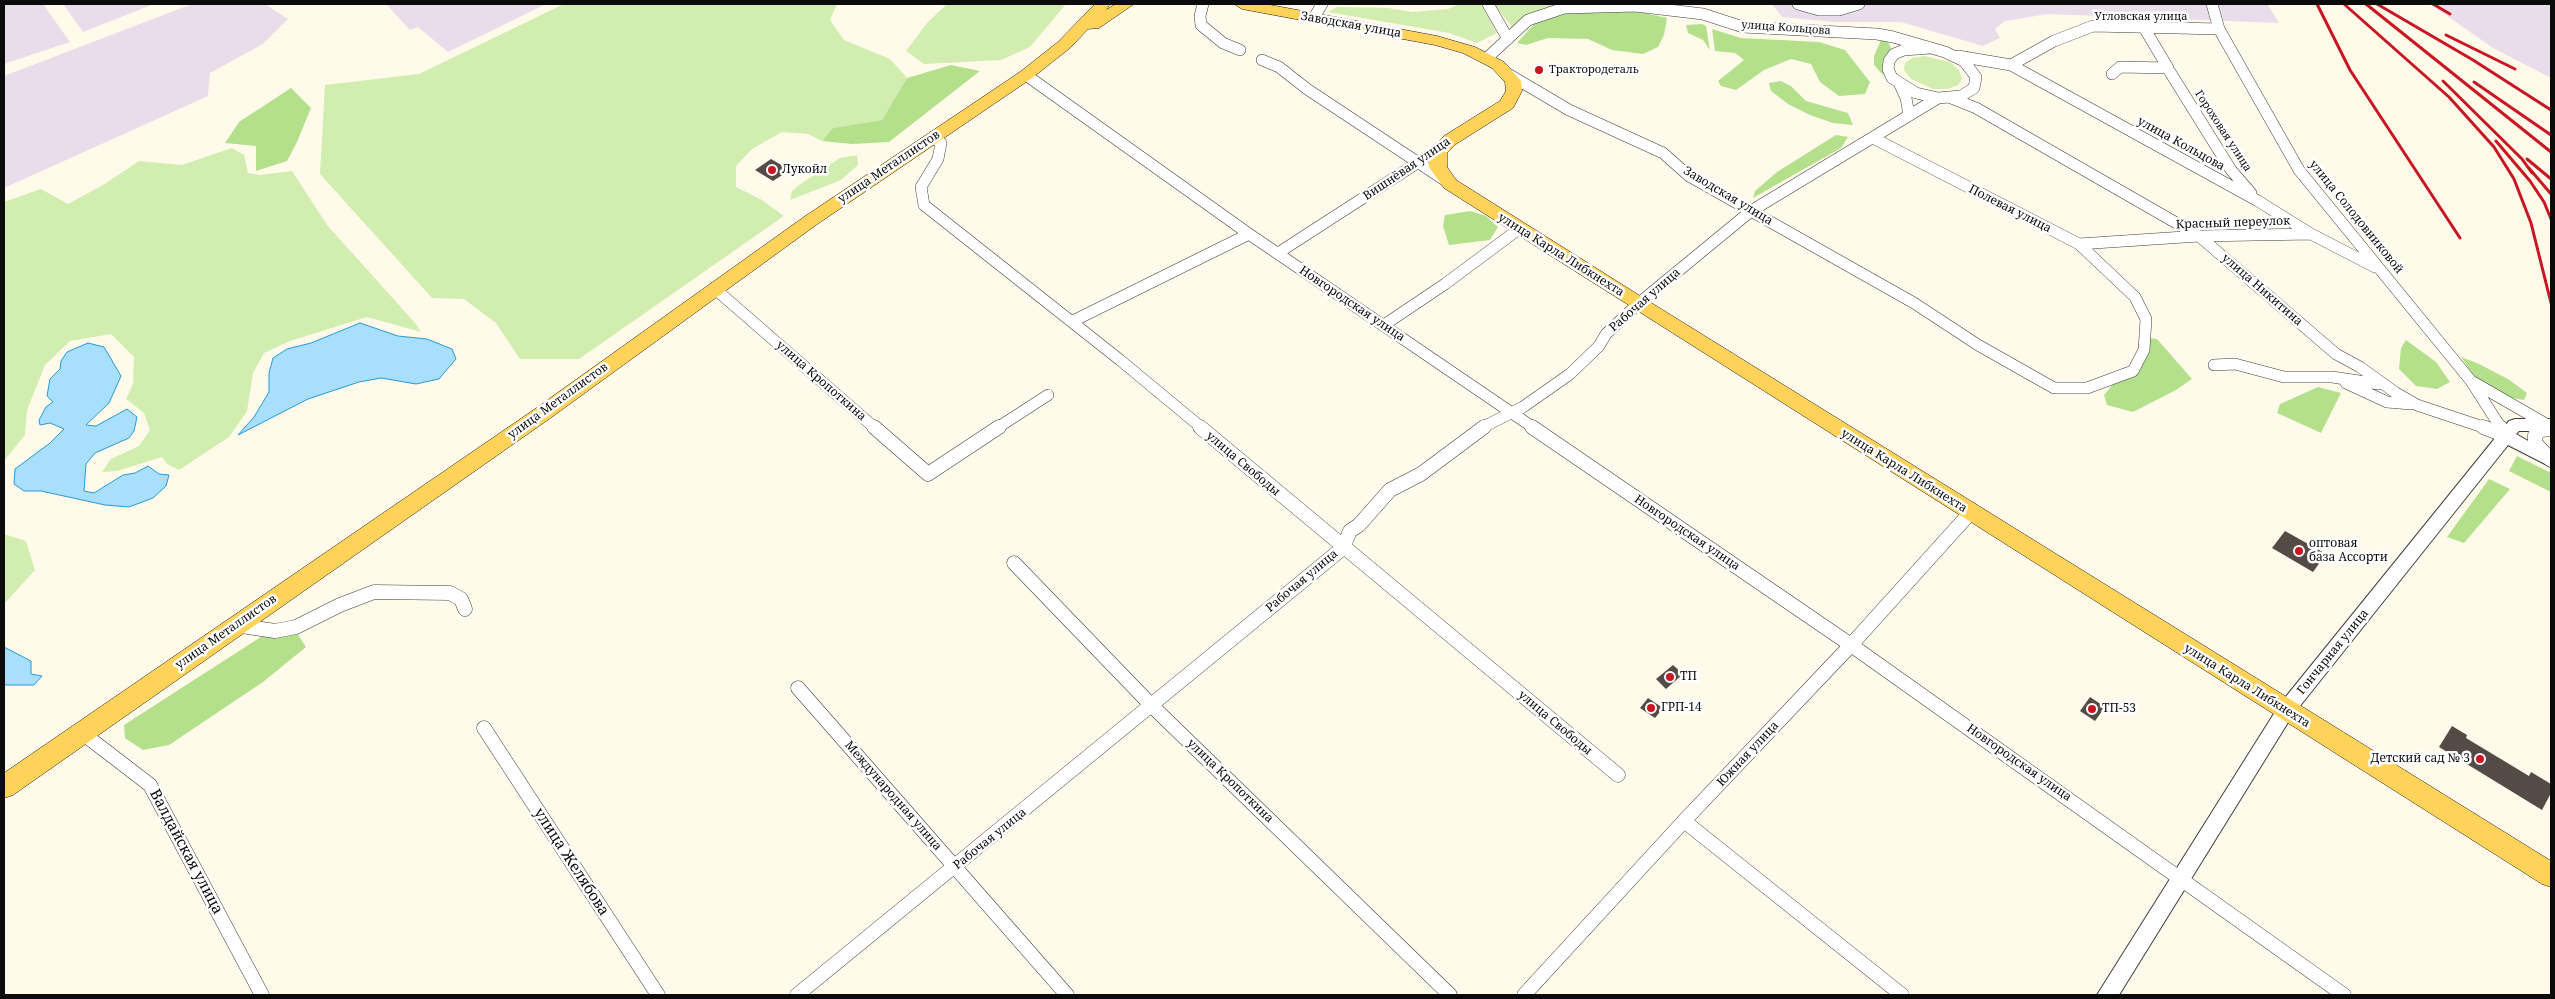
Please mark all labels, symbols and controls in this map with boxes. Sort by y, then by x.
street label: Заводская улица [1300,9,1402,41]
street label: Угловская улица [2095,10,2187,24]
street label: улица Кольцова [1741,18,1831,38]
place label: Трактородеталь [1549,63,1639,77]
marker: Трактородеталь [1533,64,1545,76]
street label: Гороховая улица [2192,88,2254,174]
street label: улица Кольцова [2135,114,2227,174]
street label: улица Металлистов [835,128,943,206]
street label: Вишнёвая улица [1361,134,1453,204]
street label: улица Солодовниковой [2306,157,2406,277]
place label: Лукойл [782,163,827,177]
marker: Лукойл [766,164,778,176]
street label: Заводская улица [1681,164,1775,228]
street label: Полевая улица [1966,182,2054,236]
street label: улица Карла Либкнехта [1495,210,1627,300]
street label: Красный переулок [2176,214,2290,232]
street label: улица Никитина [2219,251,2305,329]
street label: Новгородская улица [1296,263,1408,345]
street label: Рабочая улица [1606,265,1684,335]
street label: улица Кропоткина [773,338,869,424]
street label: улица Металлистов [505,360,611,442]
street label: улица Карла Либкнехта [1838,426,1970,516]
street label: улица Свободы [1203,429,1283,499]
street label: Новгородская улица [1631,492,1743,574]
place label: оптовая база Ассорти [2309,537,2388,565]
marker: оптовая база Ассорти [2293,545,2305,557]
street label: Рабочая улица [1263,547,1341,615]
street label: улица Металлистов [173,592,279,672]
street label: Гончарная улица [2294,606,2372,698]
street label: улица Карла Либкнехта [2181,641,2313,731]
place label: ТП [1680,670,1697,684]
marker: ТП [1664,671,1676,683]
street label: улица Свободы [1515,688,1595,758]
place label: ГРП-14 [1661,701,1702,715]
marker: ГРП-14 [1645,702,1657,714]
place label: ТП-53 [2102,702,2136,716]
marker: ТП-53 [2086,703,2098,715]
street label: Южная улица [1714,718,1782,790]
street label: Новгородская улица [1964,721,2074,805]
street label: улица Кропоткина [1184,736,1276,826]
street label: Международная улица [841,738,945,854]
place label: Детский сад № 3 [2371,752,2470,766]
marker: Детский сад № 3 [2474,753,2486,765]
street label: Валдайская улица [145,786,227,918]
street label: улица Желябова [529,805,613,919]
street label: Рабочая улица [951,805,1029,873]

